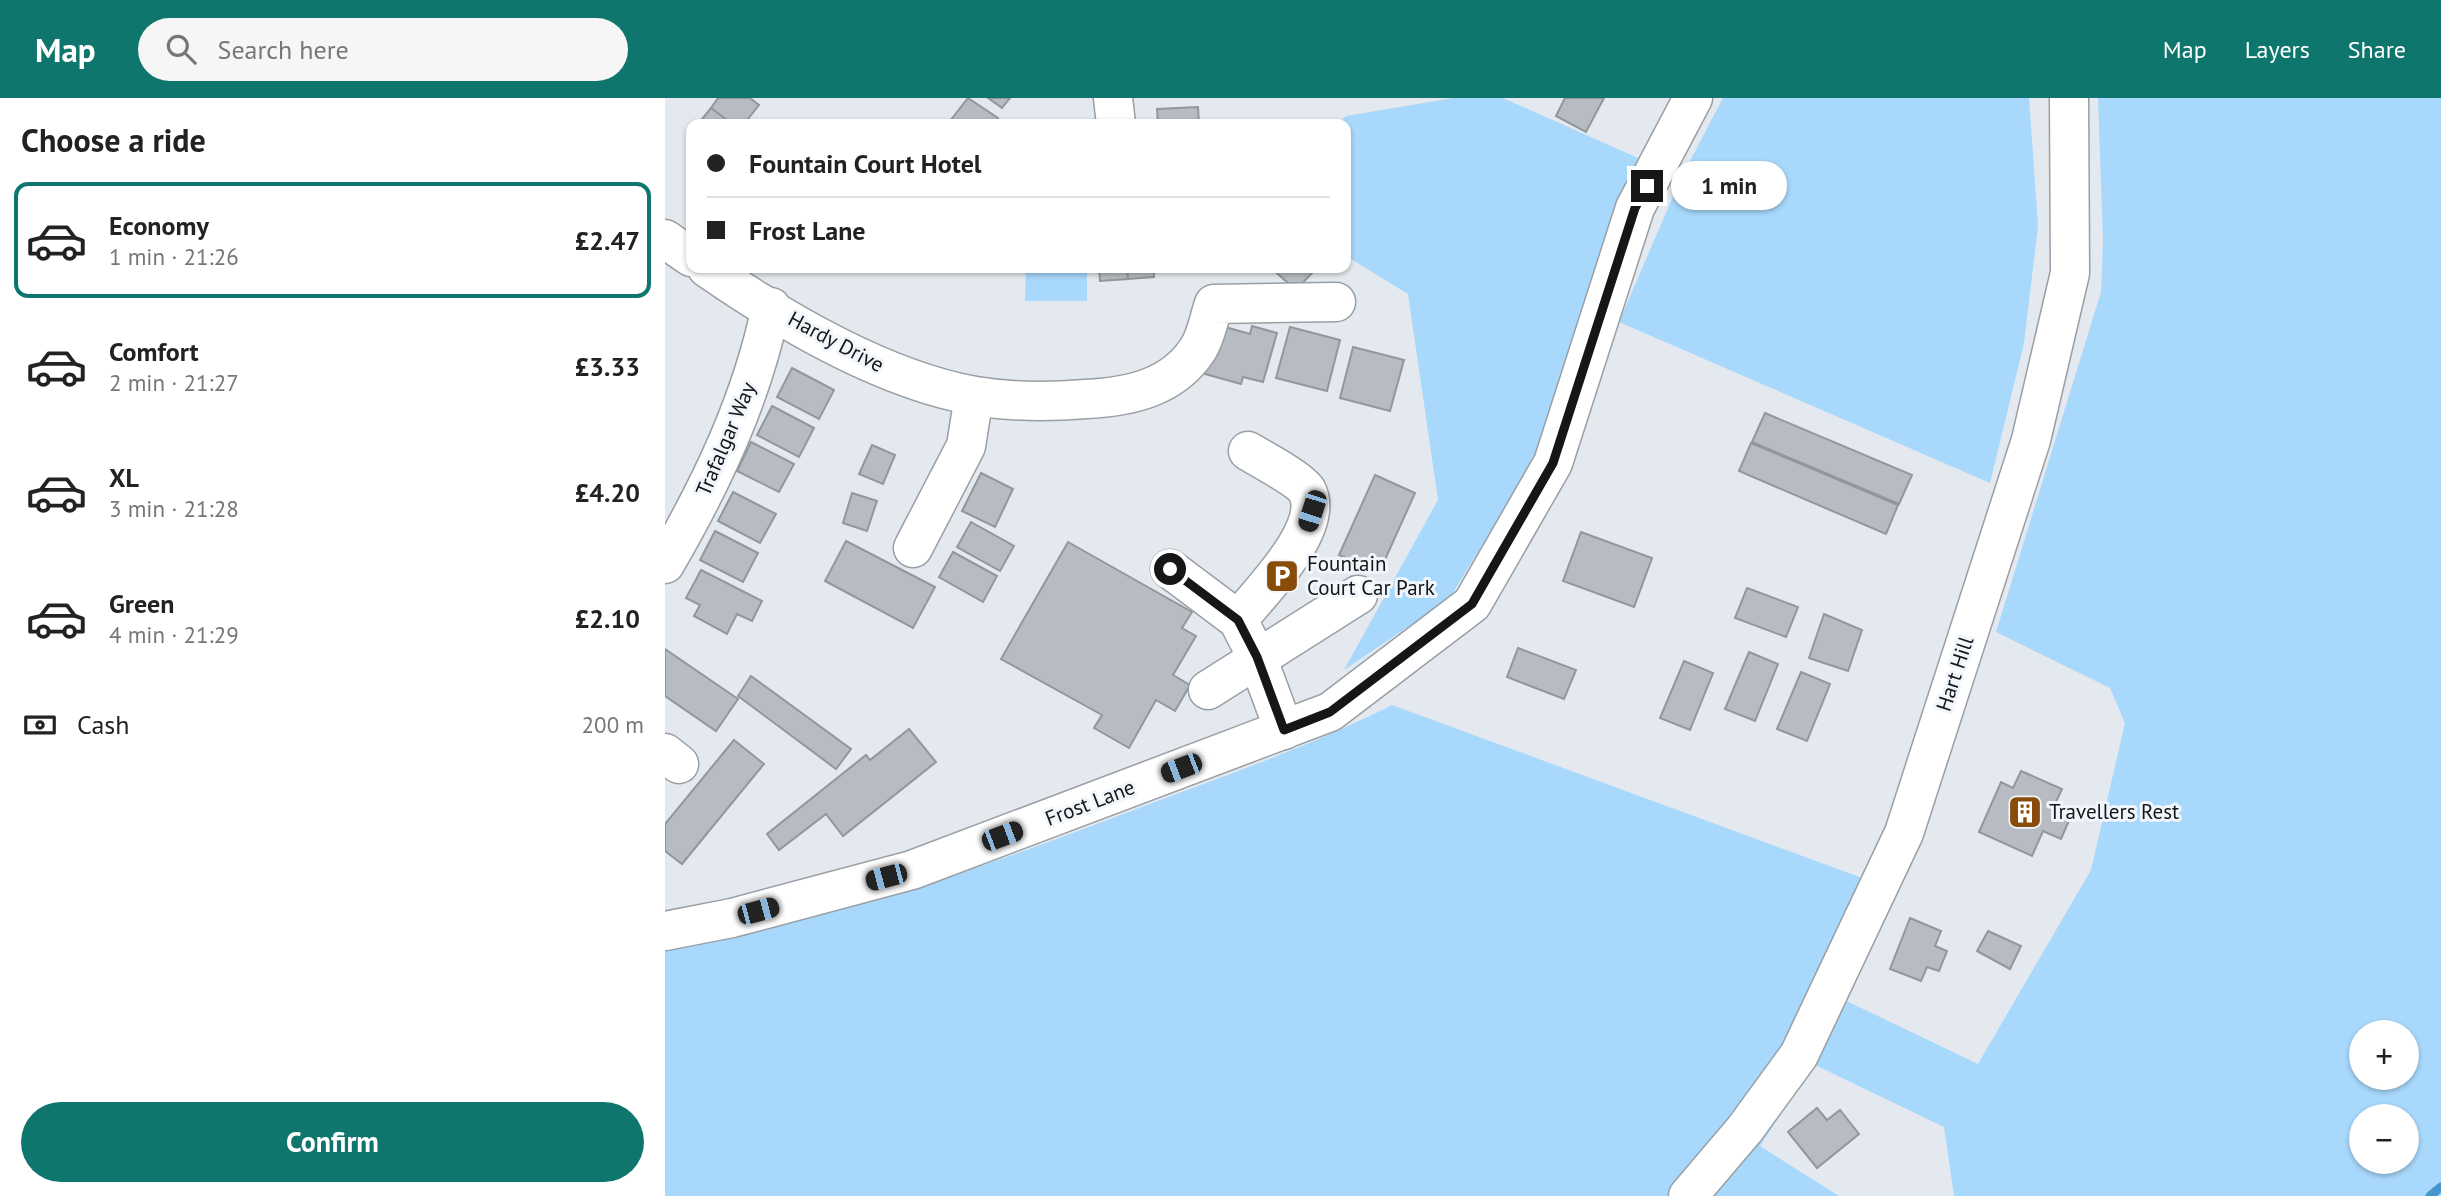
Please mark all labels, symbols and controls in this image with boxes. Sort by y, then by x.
search box [138,18,628,81]
text: Map [35,28,96,71]
icon: search [162,30,200,68]
text: Search here [218,33,349,66]
text: Map [2163,34,2207,65]
text: Layers [2245,34,2310,65]
text: Share [2348,34,2406,65]
text: Choose a ride [21,119,206,161]
text: Fountain Court Hotel [749,147,982,180]
callout: 1 min [1671,162,1787,210]
route end [1631,170,1663,202]
text: 1 min [1701,171,1757,200]
icon: car [25,209,88,272]
text: Economy [109,209,209,242]
text: Frost Lane [749,214,866,247]
text: £2.47 [575,224,640,257]
text: 1 min · 21:26 [109,242,239,271]
street label: Hardy Drive [784,305,889,378]
icon: car [25,335,88,398]
text: Comfort [109,335,199,368]
text: £3.33 [575,350,640,383]
text: 2 min · 21:27 [109,368,239,397]
street label: Trafalgar Way [689,378,762,500]
icon: car [25,461,88,524]
text: XL [109,461,139,494]
text: £4.20 [575,476,640,509]
car [1296,488,1329,534]
text: 3 min · 21:28 [109,494,239,523]
place label: Fountain Court Car Park [1307,550,1435,601]
route start [1154,553,1186,585]
parking icon: Fountain Court Car Park [1263,557,1301,595]
icon: car [25,587,88,650]
text: Green [109,587,174,620]
text: £2.10 [575,602,640,635]
text: 4 min · 21:29 [109,620,239,649]
street label: Hart Hill [1930,633,1979,715]
icon: cash [21,706,59,744]
text: Cash [77,708,129,741]
text: 200 m [582,710,644,739]
car [1158,751,1205,785]
street label: Frost Lane [1041,773,1138,832]
building icon: Travellers Rest [2006,793,2044,831]
place label: Travellers Rest [2049,798,2179,825]
car [979,819,1026,853]
car [863,861,910,893]
car [735,895,782,927]
map controls [2349,1020,2419,1174]
button: + [2349,1020,2419,1090]
button: Confirm [21,1102,644,1182]
button: − [2349,1104,2419,1174]

